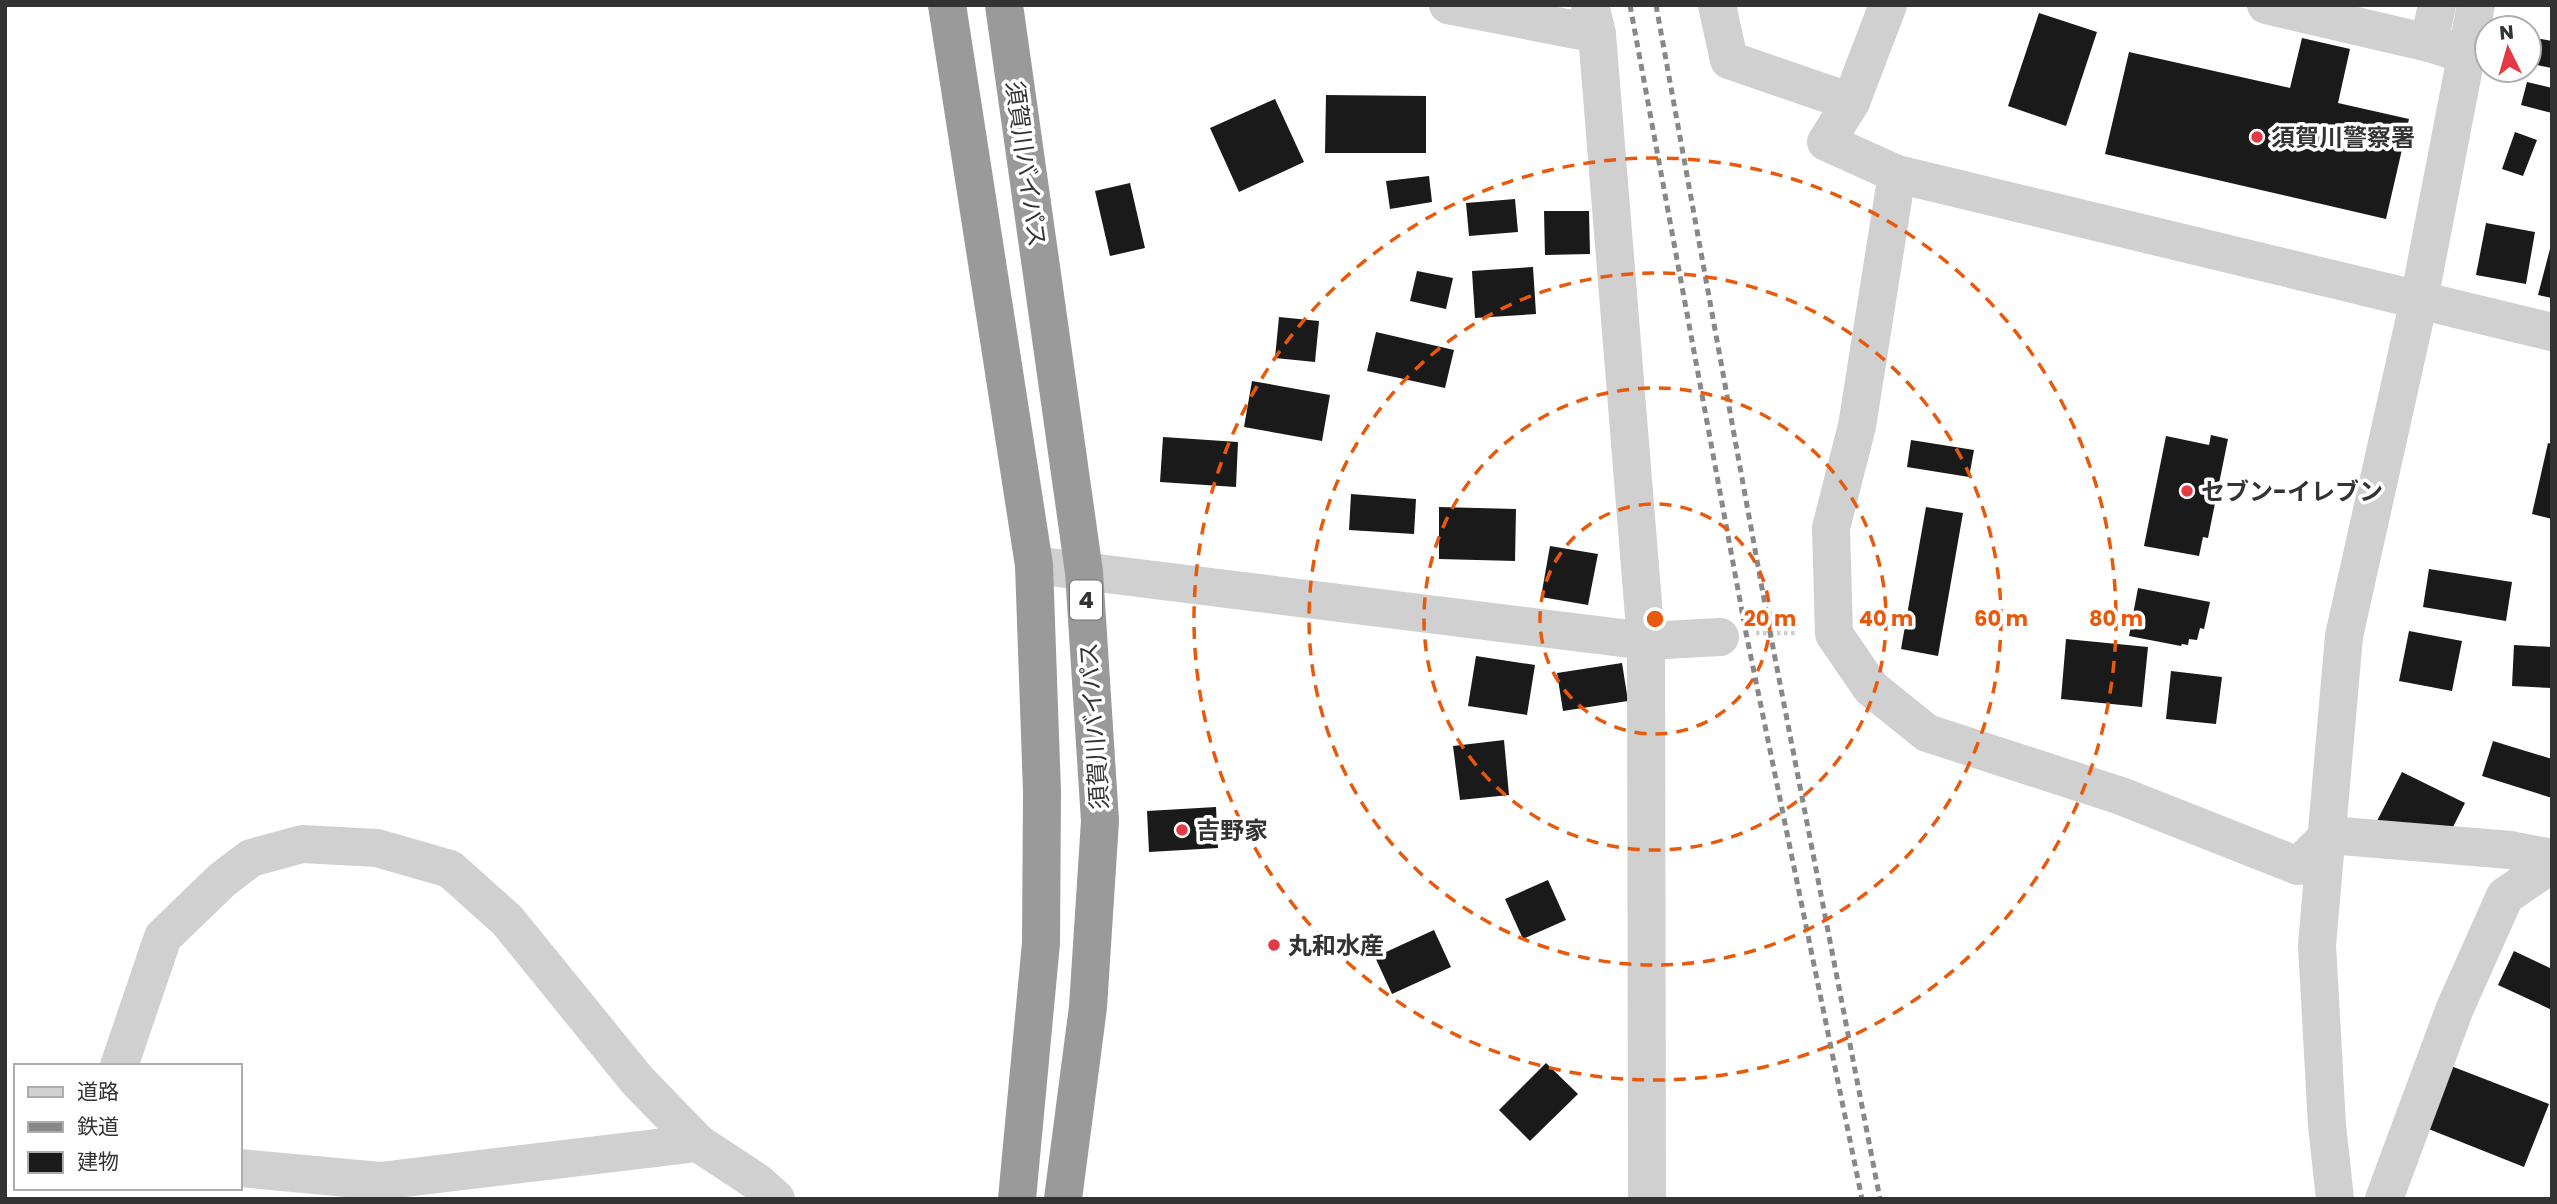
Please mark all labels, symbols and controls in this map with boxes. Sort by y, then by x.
north arrow [2473,14,2543,84]
text: N [2498,18,2515,47]
street label: 須賀川バイパス [998,79,1054,249]
place label: 須賀川警察署 [2271,121,2415,154]
marker: 須賀川警察署 [2249,129,2265,145]
place label: セブン-イレブン [2201,475,2383,508]
marker: セブン-イレブン [2179,483,2195,499]
road number: 4 [1070,580,1102,620]
text: 20 m [1744,604,1796,633]
text: 40 m [1859,604,1913,633]
text: 60 m [1974,604,2028,633]
text: 80 m [2089,604,2143,633]
centre of rings [1643,607,1667,631]
street label: 須賀川バイパス [1072,641,1116,811]
place label: 吉野家 [1196,814,1268,847]
marker: 吉野家 [1174,822,1190,838]
place label: 丸和水産 [1288,929,1384,962]
marker: 丸和水産 [1266,937,1282,953]
legend [14,1064,242,1190]
text: 道路 [77,1077,119,1106]
text: 鉄道 [77,1112,119,1141]
text: 建物 [77,1147,119,1176]

